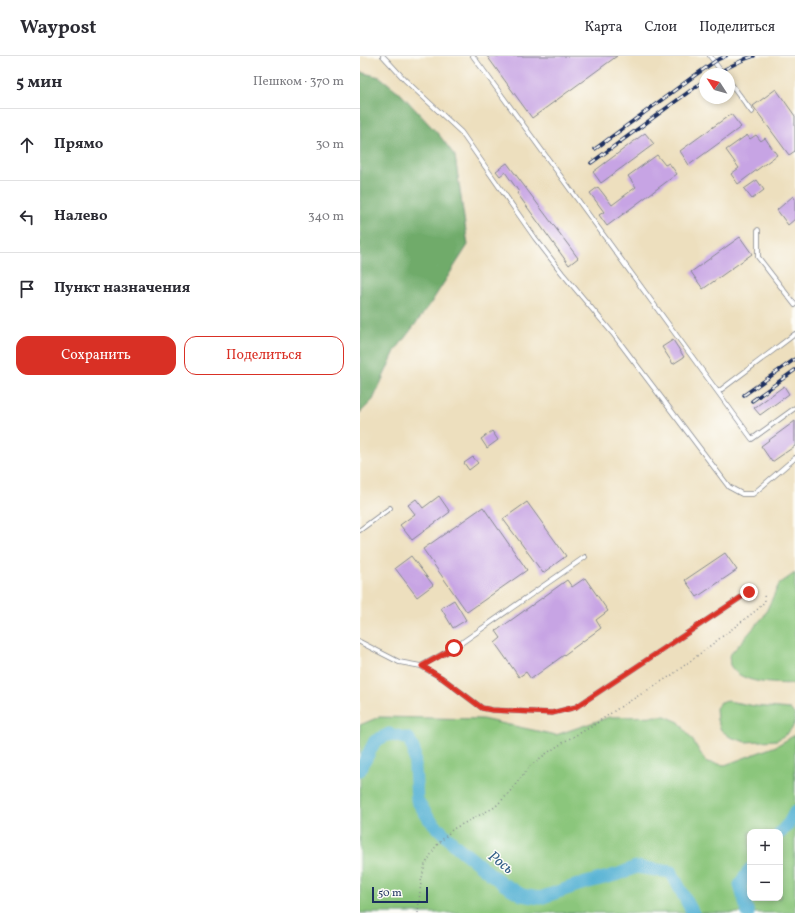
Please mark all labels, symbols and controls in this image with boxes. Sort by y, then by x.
text: Waypost [20,15,96,41]
text: Карта [584,18,622,37]
text: Слои [644,18,677,37]
text: Поделиться [699,18,775,37]
north arrow [699,68,735,104]
text: 5 мин [16,71,62,94]
text: Пешком · 370 m [253,73,344,91]
icon: ahead [16,134,38,156]
text: Прямо [54,134,103,155]
text: 30 m [316,136,344,154]
icon: left [16,206,38,228]
text: Налево [54,206,108,227]
text: 340 m [308,208,344,226]
icon: arrive [16,278,38,300]
text: Пункт назначения [54,278,190,299]
button: Сохранить [16,336,176,375]
button: Поделиться [184,336,344,375]
route end [740,583,758,601]
route start [445,639,463,657]
map controls [747,829,783,901]
button: + [747,829,783,865]
water label: Рось [483,847,517,880]
button: − [747,865,783,901]
scale bar [372,885,428,904]
text: 50 m [378,886,402,901]

